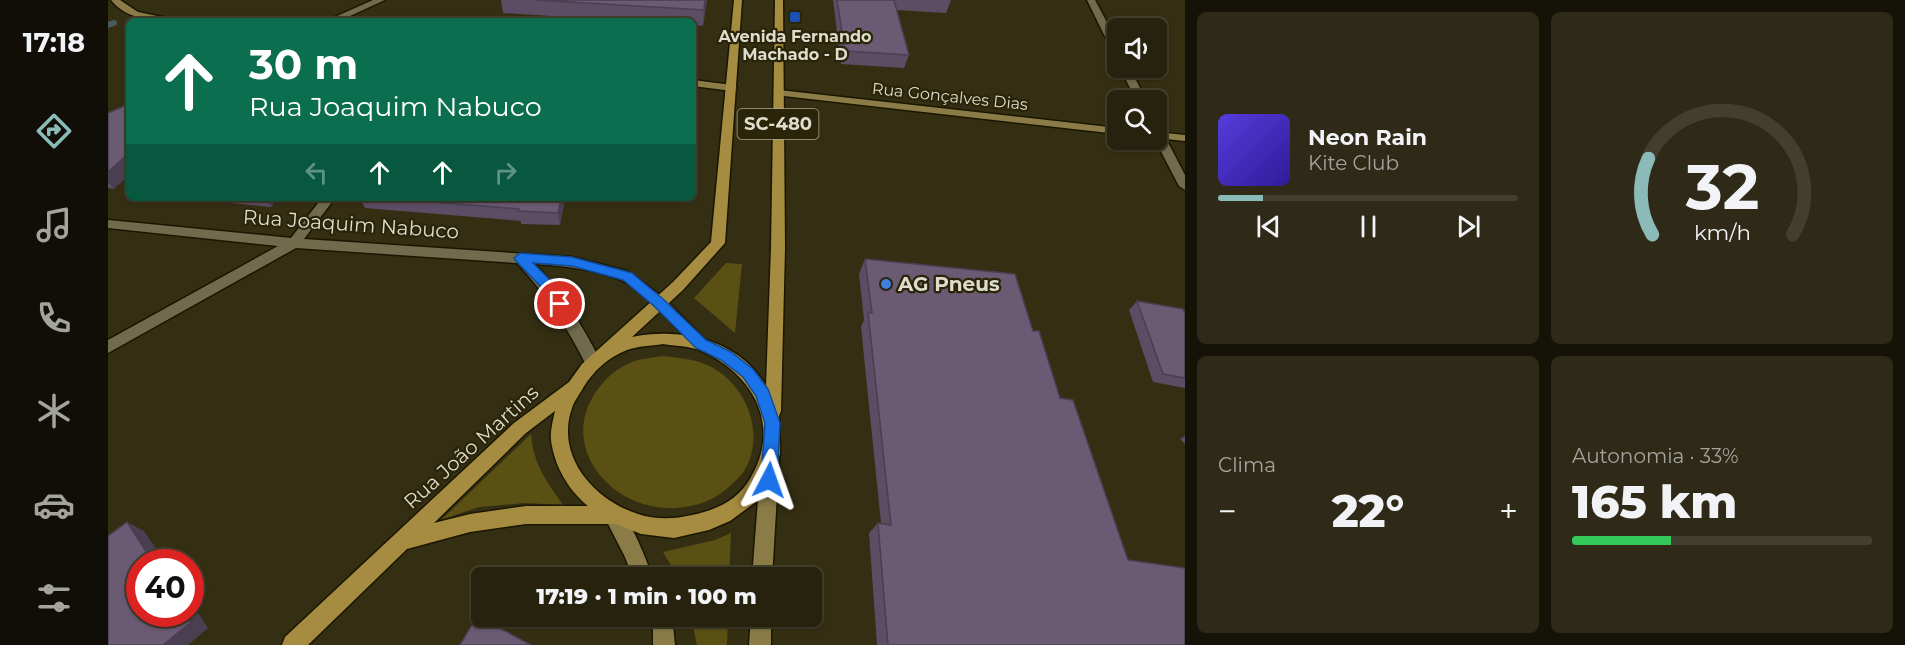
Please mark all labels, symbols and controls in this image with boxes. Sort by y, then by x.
marker: Avenida Fernando Machado - D [788,10,802,24]
map controls [1107,18,1167,150]
button: sound [1107,18,1167,78]
text: 17:18 [23,26,85,59]
place label: Avenida Fernando Machado - D [717,27,872,64]
text: 30 m [249,38,358,90]
icon: ahead [150,42,228,120]
street label: Rua Gonçalves Dias [871,79,1029,114]
text: Rua Joaquim Nabuco [249,90,542,123]
button: search [1107,90,1167,150]
road number: SC-480 [738,109,818,139]
icon: directions [33,110,75,152]
text: Neon Rain [1308,124,1427,151]
text: 32 [1684,149,1759,225]
text: Kite Club [1308,151,1399,175]
icon: left [300,156,333,189]
icon: ahead [363,156,396,189]
icon: ahead [426,156,459,189]
icon: right [489,156,522,189]
icon: music [33,204,75,246]
street label: Rua Joaquim Nabuco [242,204,460,244]
icon: previous [1252,210,1285,243]
icon: pause [1352,210,1385,243]
icon: next [1452,210,1485,243]
text: km/h [1693,220,1751,246]
place label: AG Pneus [897,272,1000,296]
marker: AG Pneus [879,277,893,291]
pin [534,278,585,329]
icon: arrive [543,287,576,320]
icon: phone [33,297,75,339]
street label: Rua João Martins [399,380,543,514]
icon: climate [33,390,75,432]
text: Autonomia · 33% [1572,444,1739,468]
position arrow [737,448,801,512]
text: Clima [1218,453,1276,477]
text: 165 km [1572,474,1737,529]
text: 22° [1332,483,1404,538]
icon: car [33,484,75,526]
text: − [1218,491,1237,531]
text: + [1499,491,1518,531]
speed limit sign: 40 [126,549,204,627]
icon: filters [33,577,75,619]
text: 17:19 · 1 min · 100 m [536,583,757,610]

